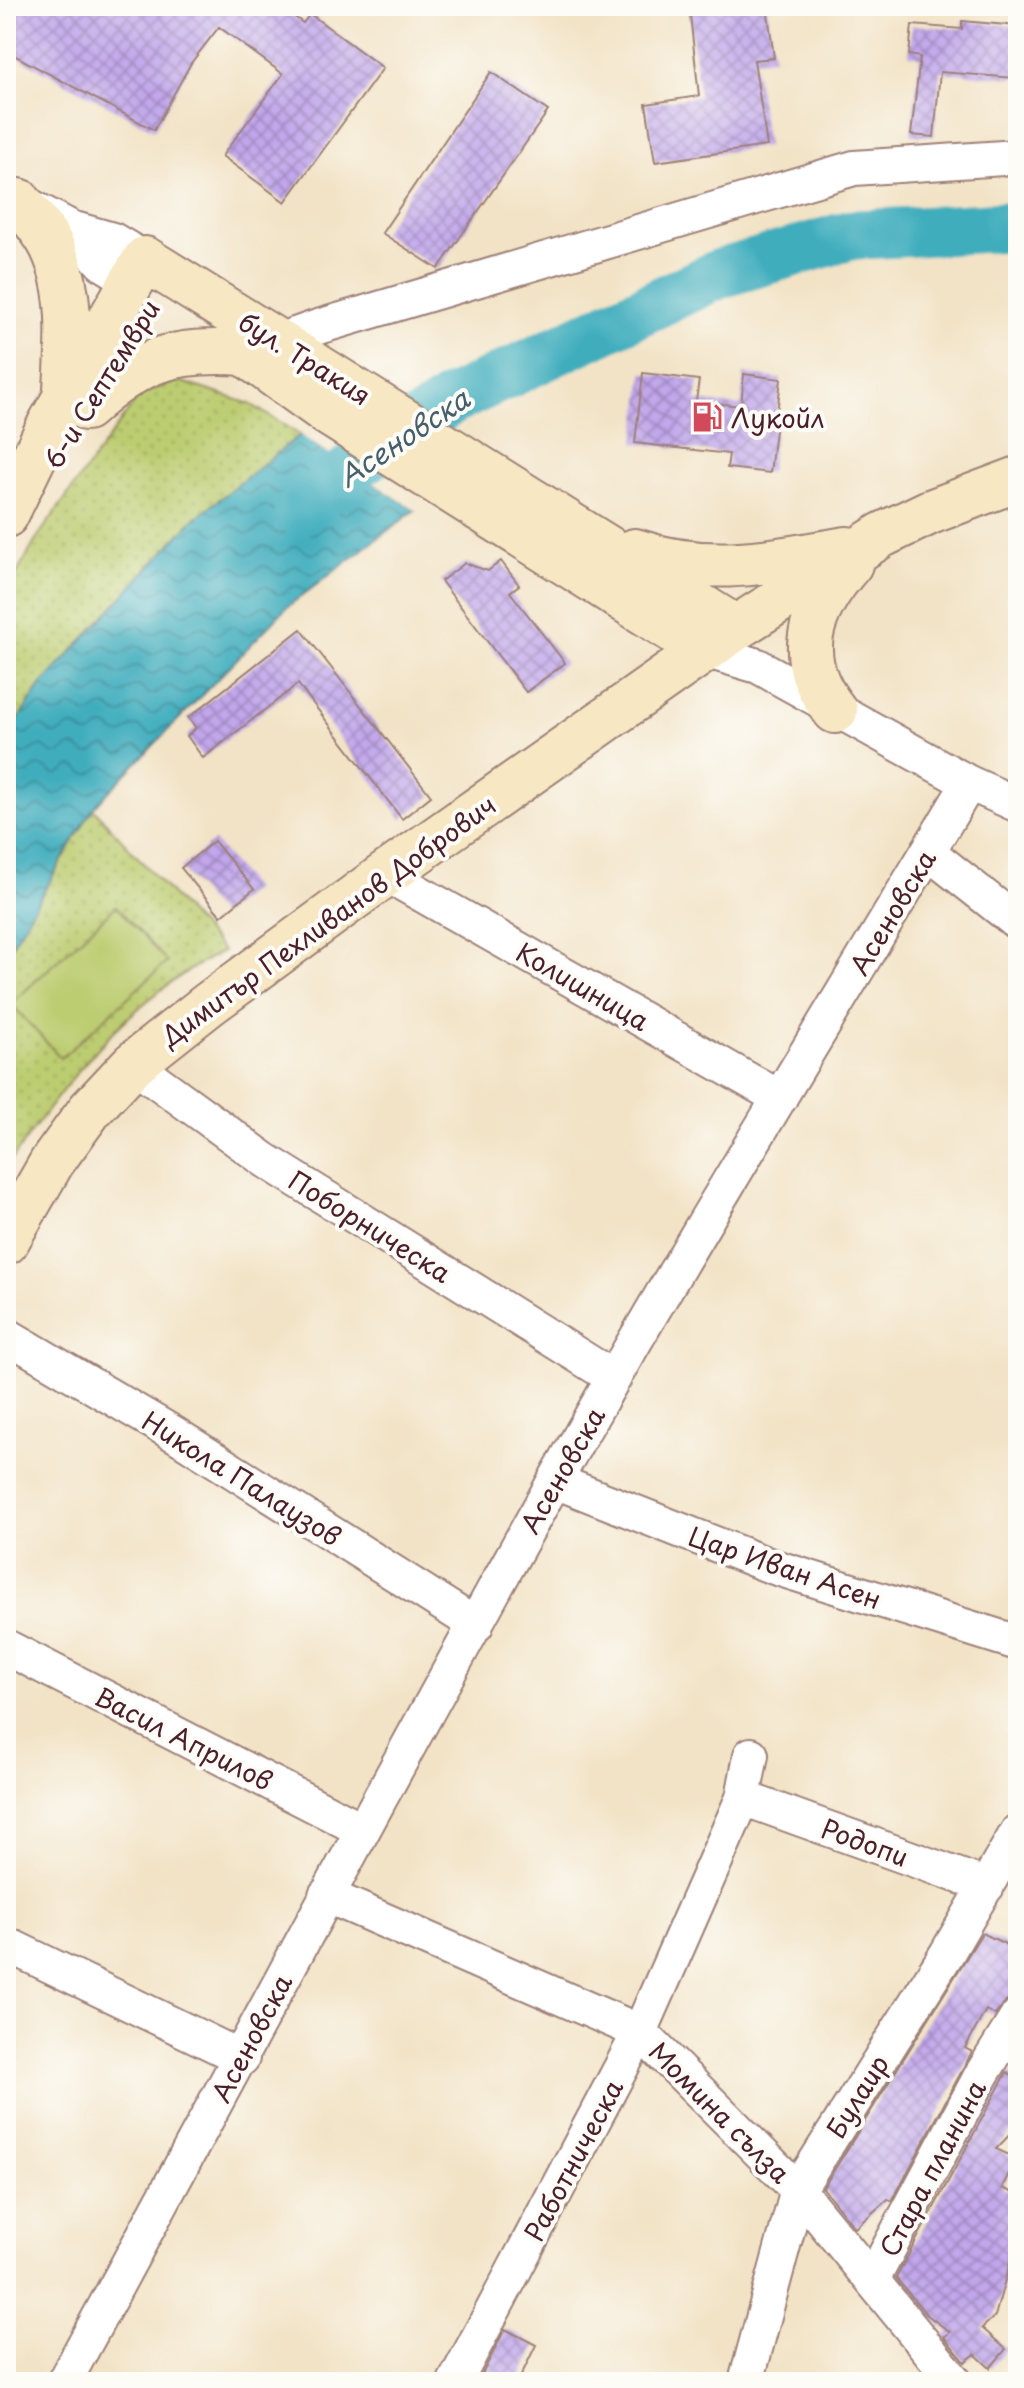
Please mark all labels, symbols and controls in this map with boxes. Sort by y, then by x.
street label: 6-и Септември [33,292,169,476]
street label: бул. Тракия [231,302,379,414]
water label: Асеновска [328,377,478,497]
place label: Лукойл [731,398,825,437]
fuel station icon: Лукойл [690,400,724,434]
street label: Димитър Пехливанов Добрович [152,785,504,1056]
street label: Асеновска [839,841,945,982]
street label: Колишница [509,932,657,1040]
street label: Поборническа [281,1160,460,1292]
street label: Асеновска [510,1399,614,1540]
street label: Никола Палаузов [135,1401,349,1555]
street label: Цар Иван Асен [684,1516,886,1618]
street label: Васил Априлов [88,1676,280,1800]
street label: Родопи [816,1808,914,1876]
street label: Асеновска [201,1966,301,2109]
street label: Момина сълза [640,2032,800,2192]
street label: Булаир [816,2047,898,2145]
street label: Работническа [514,2071,632,2248]
street label: Стара планина [869,2072,995,2263]

